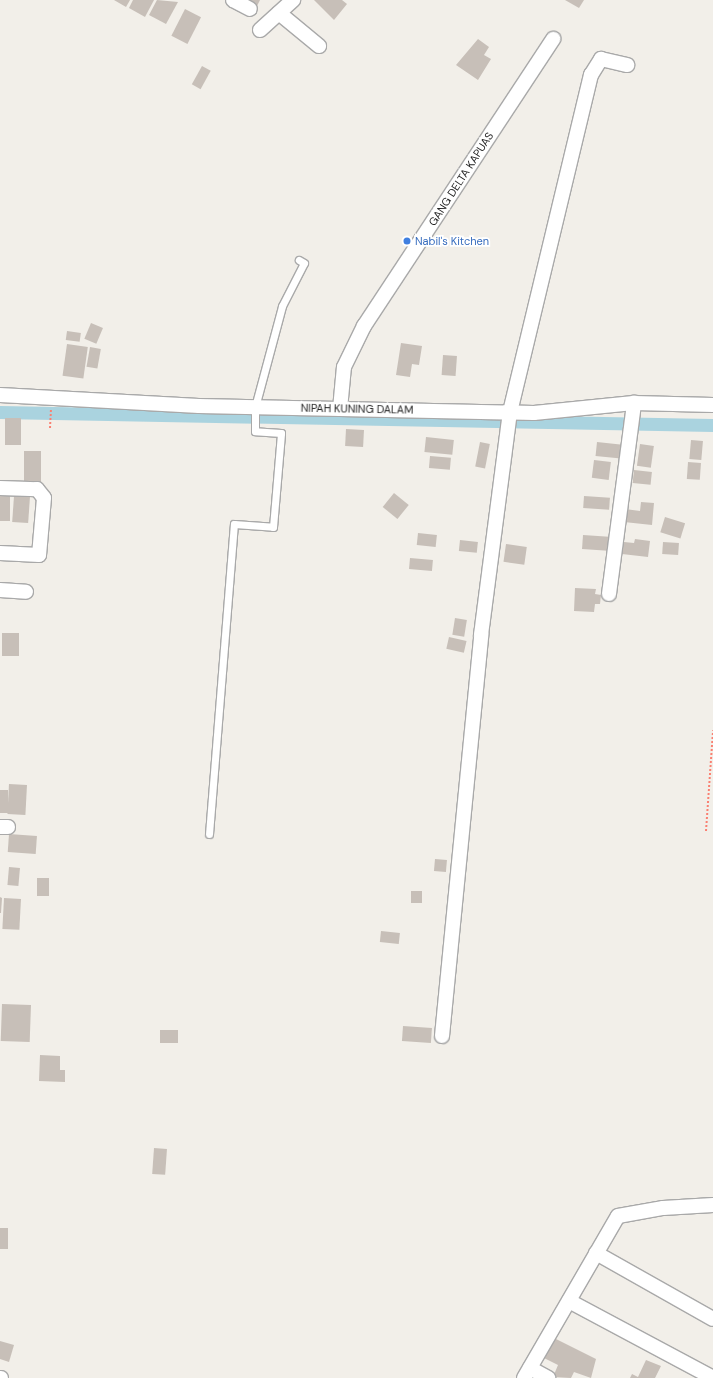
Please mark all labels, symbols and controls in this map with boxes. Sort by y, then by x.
street label: GANG DELTA KAPUAS [426,130,496,228]
place label: Nabil's Kitchen [415,234,489,248]
marker: Nabil's Kitchen [402,236,412,246]
street label: NIPAH KUNING DALAM [301,401,413,417]

